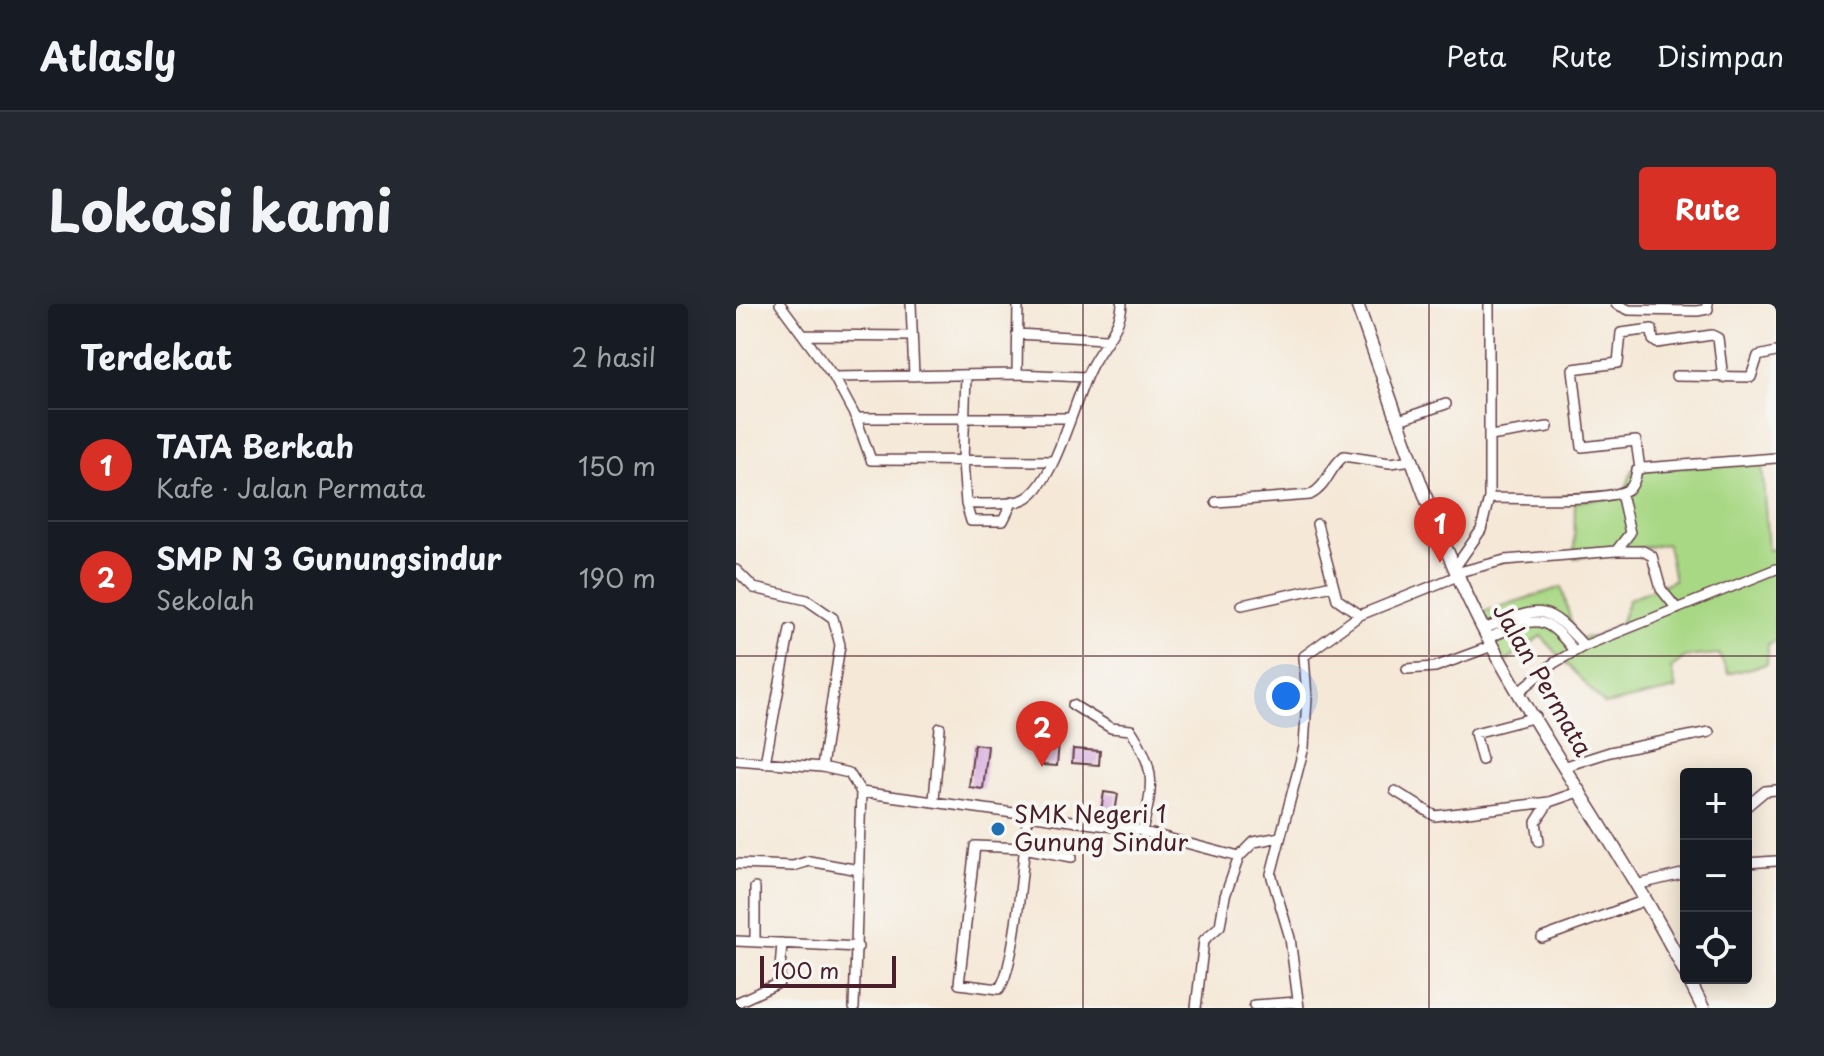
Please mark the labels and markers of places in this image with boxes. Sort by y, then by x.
pin: 1 [1414,497,1466,563]
pin: 2 [1016,701,1068,767]
place label: SMK Negeri 1 Gunung Sindur [1014,795,1188,859]
marker: SMK Negeri 1 Gunung Sindur [989,820,1007,838]

